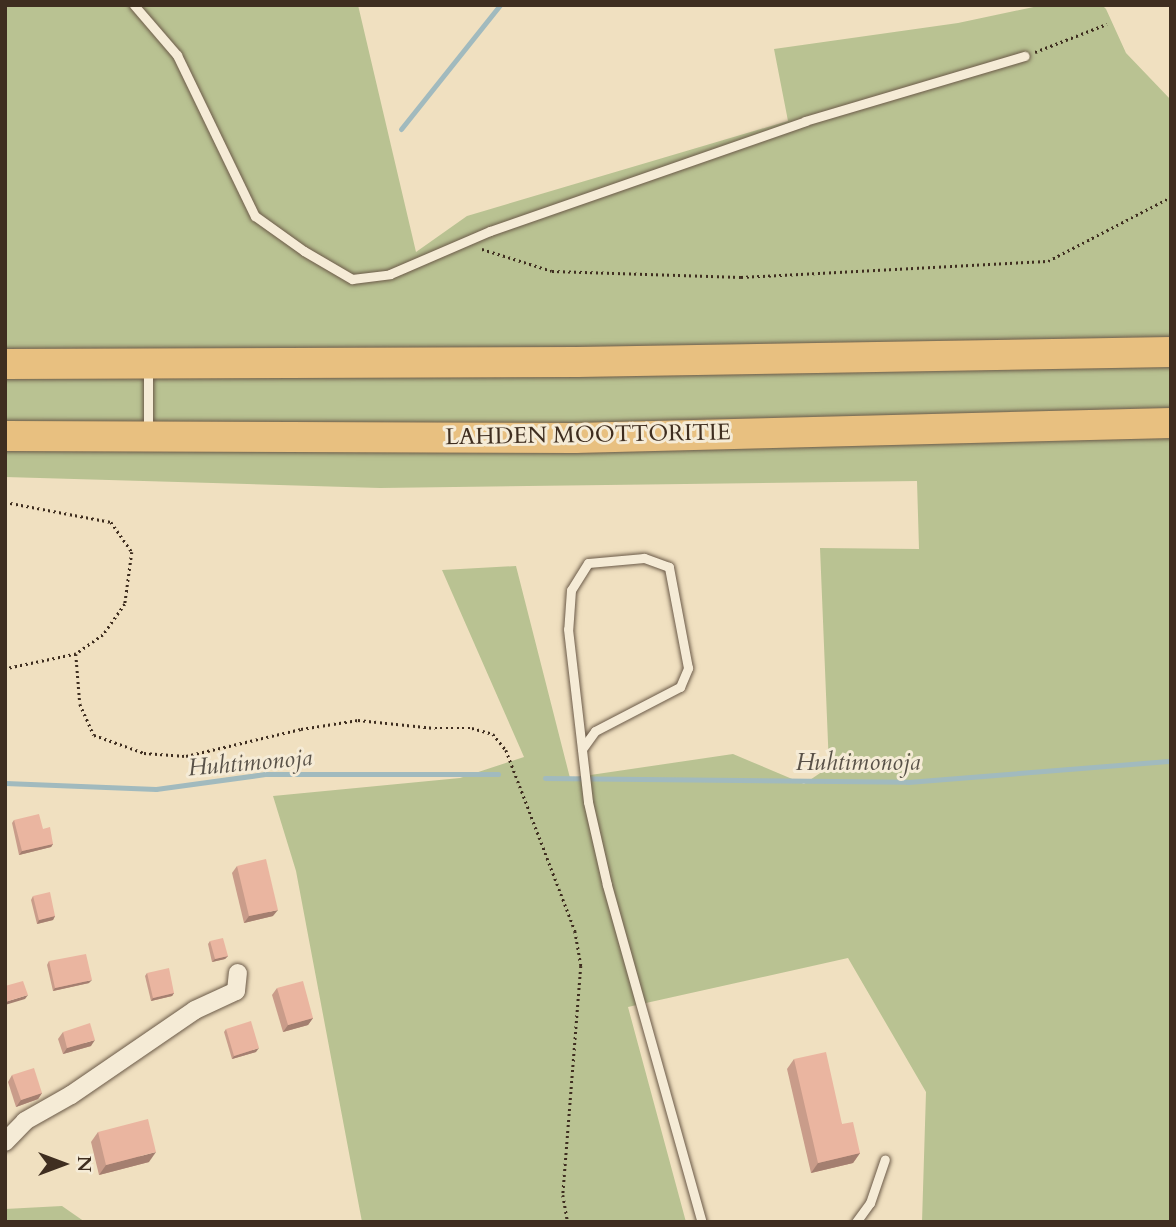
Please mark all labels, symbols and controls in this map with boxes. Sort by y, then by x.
street label: LAHDEN MOOTTORITIE [445,419,731,451]
water label: Huhtimonoja [186,743,314,783]
water label: Huhtimonoja [796,749,920,777]
north arrow [28,1129,98,1199]
text: N [71,1156,97,1172]

